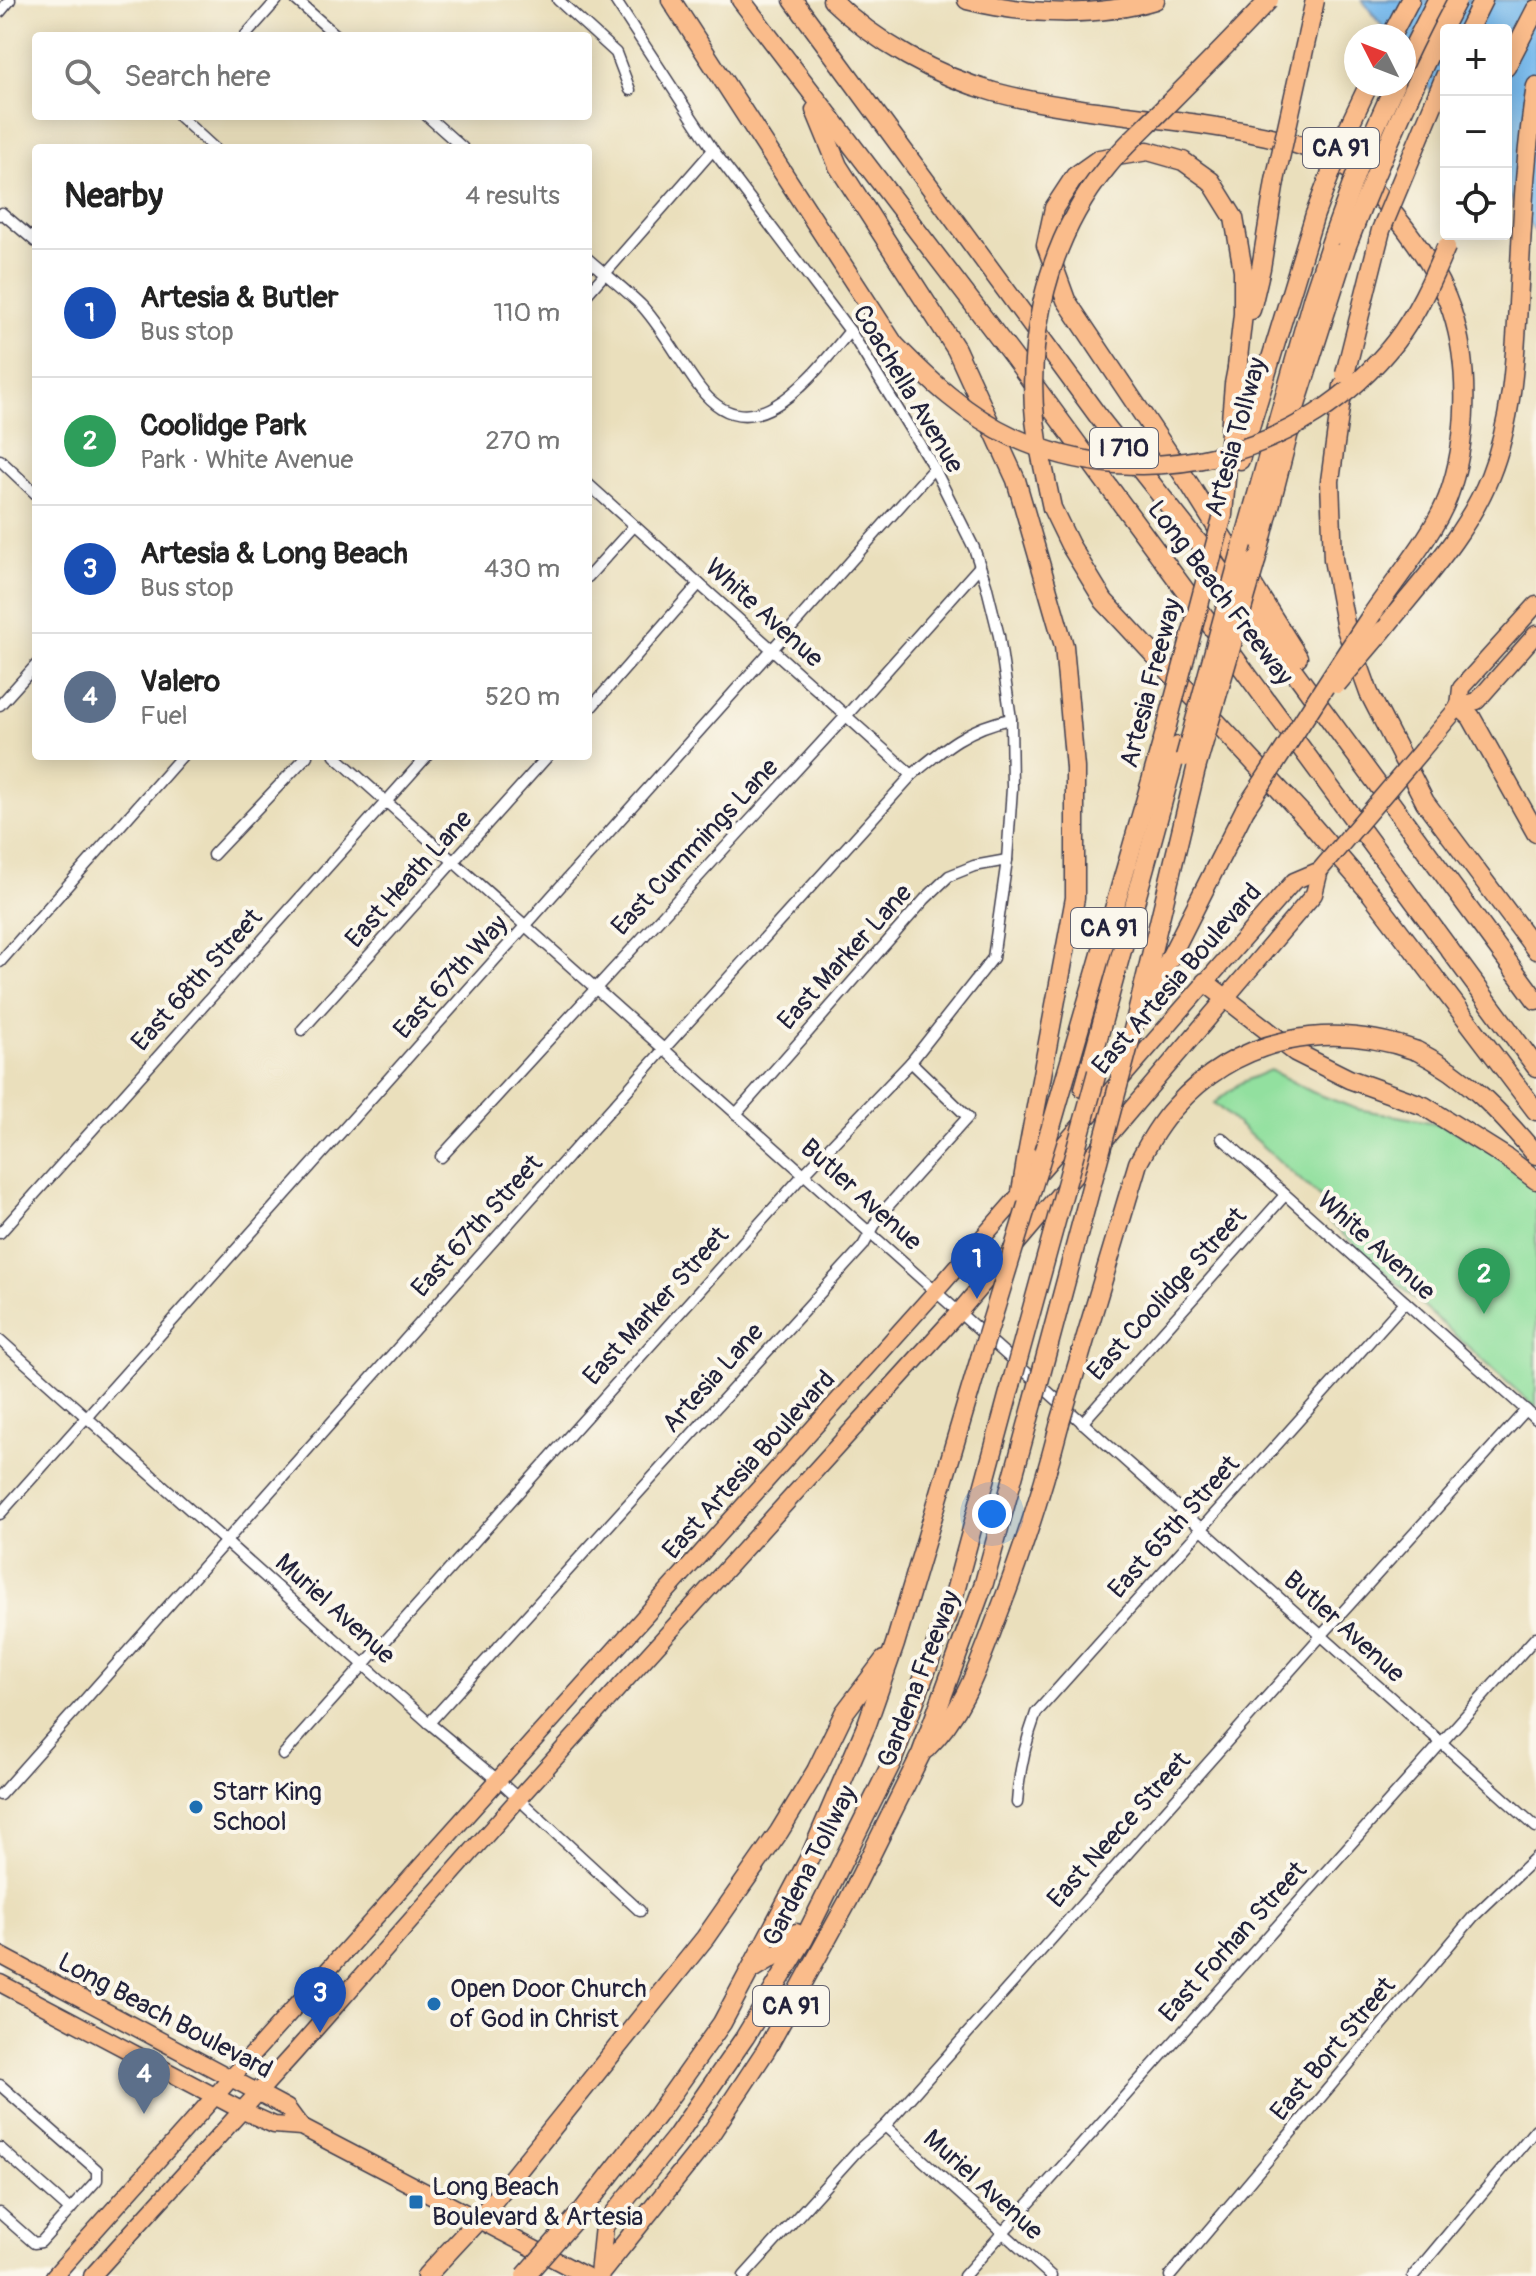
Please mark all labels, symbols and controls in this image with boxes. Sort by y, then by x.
north arrow [1344,24,1416,96]
map controls [1440,24,1512,240]
button: + [1440,24,1512,96]
search box [32,32,592,120]
icon: search [60,54,104,98]
text: Search here [124,58,271,95]
button: − [1440,96,1512,168]
road number: CA 91 [1303,128,1379,168]
button: locate [1440,168,1512,240]
text: Nearby [64,175,163,218]
text: 4 results [465,180,560,212]
text: Artesia & Butler [140,279,338,316]
text: 1 [85,297,95,329]
text: 110 m [493,297,560,329]
street label: Coachella Avenue [845,299,971,479]
text: Bus stop [140,316,234,348]
street label: Artesia Tollway [1198,354,1274,520]
text: Coolidge Park [140,407,307,444]
text: 2 [83,425,97,457]
text: 270 m [485,425,560,457]
road number: I 710 [1090,428,1158,468]
text: Park · White Avenue [140,444,353,476]
street label: Long Beach Freeway [1140,494,1300,692]
text: Artesia & Long Beach [140,535,408,572]
street label: White Avenue [698,552,830,675]
text: 3 [83,553,97,585]
text: 430 m [484,553,560,585]
text: Bus stop [140,572,234,604]
street label: Artesia Freeway [1113,595,1189,771]
text: Valero [140,663,220,700]
text: 4 [82,681,98,713]
text: 520 m [485,681,560,713]
text: Fuel [140,700,188,732]
street label: East Cummings Lane [605,752,786,942]
street label: East Heath Lane [339,803,479,955]
street label: East Marker Lane [771,877,919,1037]
street label: East Artesia Boulevard [1085,877,1269,1081]
street label: East 68th Street [125,902,270,1058]
street label: East 67th Way [387,908,515,1046]
road number: CA 91 [1071,908,1147,948]
street label: Butler Avenue [794,1132,928,1258]
street label: East 67th Street [405,1148,550,1304]
street label: White Avenue [1310,1185,1442,1308]
street label: East Coolidge Street [1081,1200,1254,1387]
street label: East Marker Street [576,1220,736,1392]
pin: 1 [951,1233,1003,1299]
pin: 2 [1458,1248,1510,1314]
street label: Artesia Lane [655,1316,771,1440]
street label: East Artesia Boulevard [656,1364,842,1566]
street label: East 65th Street [1101,1449,1247,1605]
your location [972,1494,1012,1534]
street label: Muriel Avenue [268,1547,402,1671]
street label: Butler Avenue [1277,1564,1411,1690]
street label: Gardena Freeway [871,1586,967,1772]
street label: East Neece Street [1041,1745,1198,1915]
place label: Starr King School [212,1776,322,1838]
street label: Gardena Tollway [756,1780,864,1952]
marker: Starr King School [187,1798,205,1816]
street label: East Forhan Street [1152,1855,1314,2029]
street label: Long Beach Boulevard [52,1946,278,2086]
pin: 3 [294,1967,346,2033]
street label: East Bort Street [1264,1970,1403,2127]
place label: Open Door Church of God in Christ [450,1973,647,2035]
road number: CA 91 [753,1986,829,2026]
marker: Open Door Church of God in Christ [425,1995,443,2013]
pin: 4 [118,2048,170,2114]
street label: Muriel Avenue [916,2123,1050,2247]
place label: Long Beach Boulevard & Artesia [432,2171,643,2233]
marker: Long Beach Boulevard & Artesia [407,2193,425,2211]

